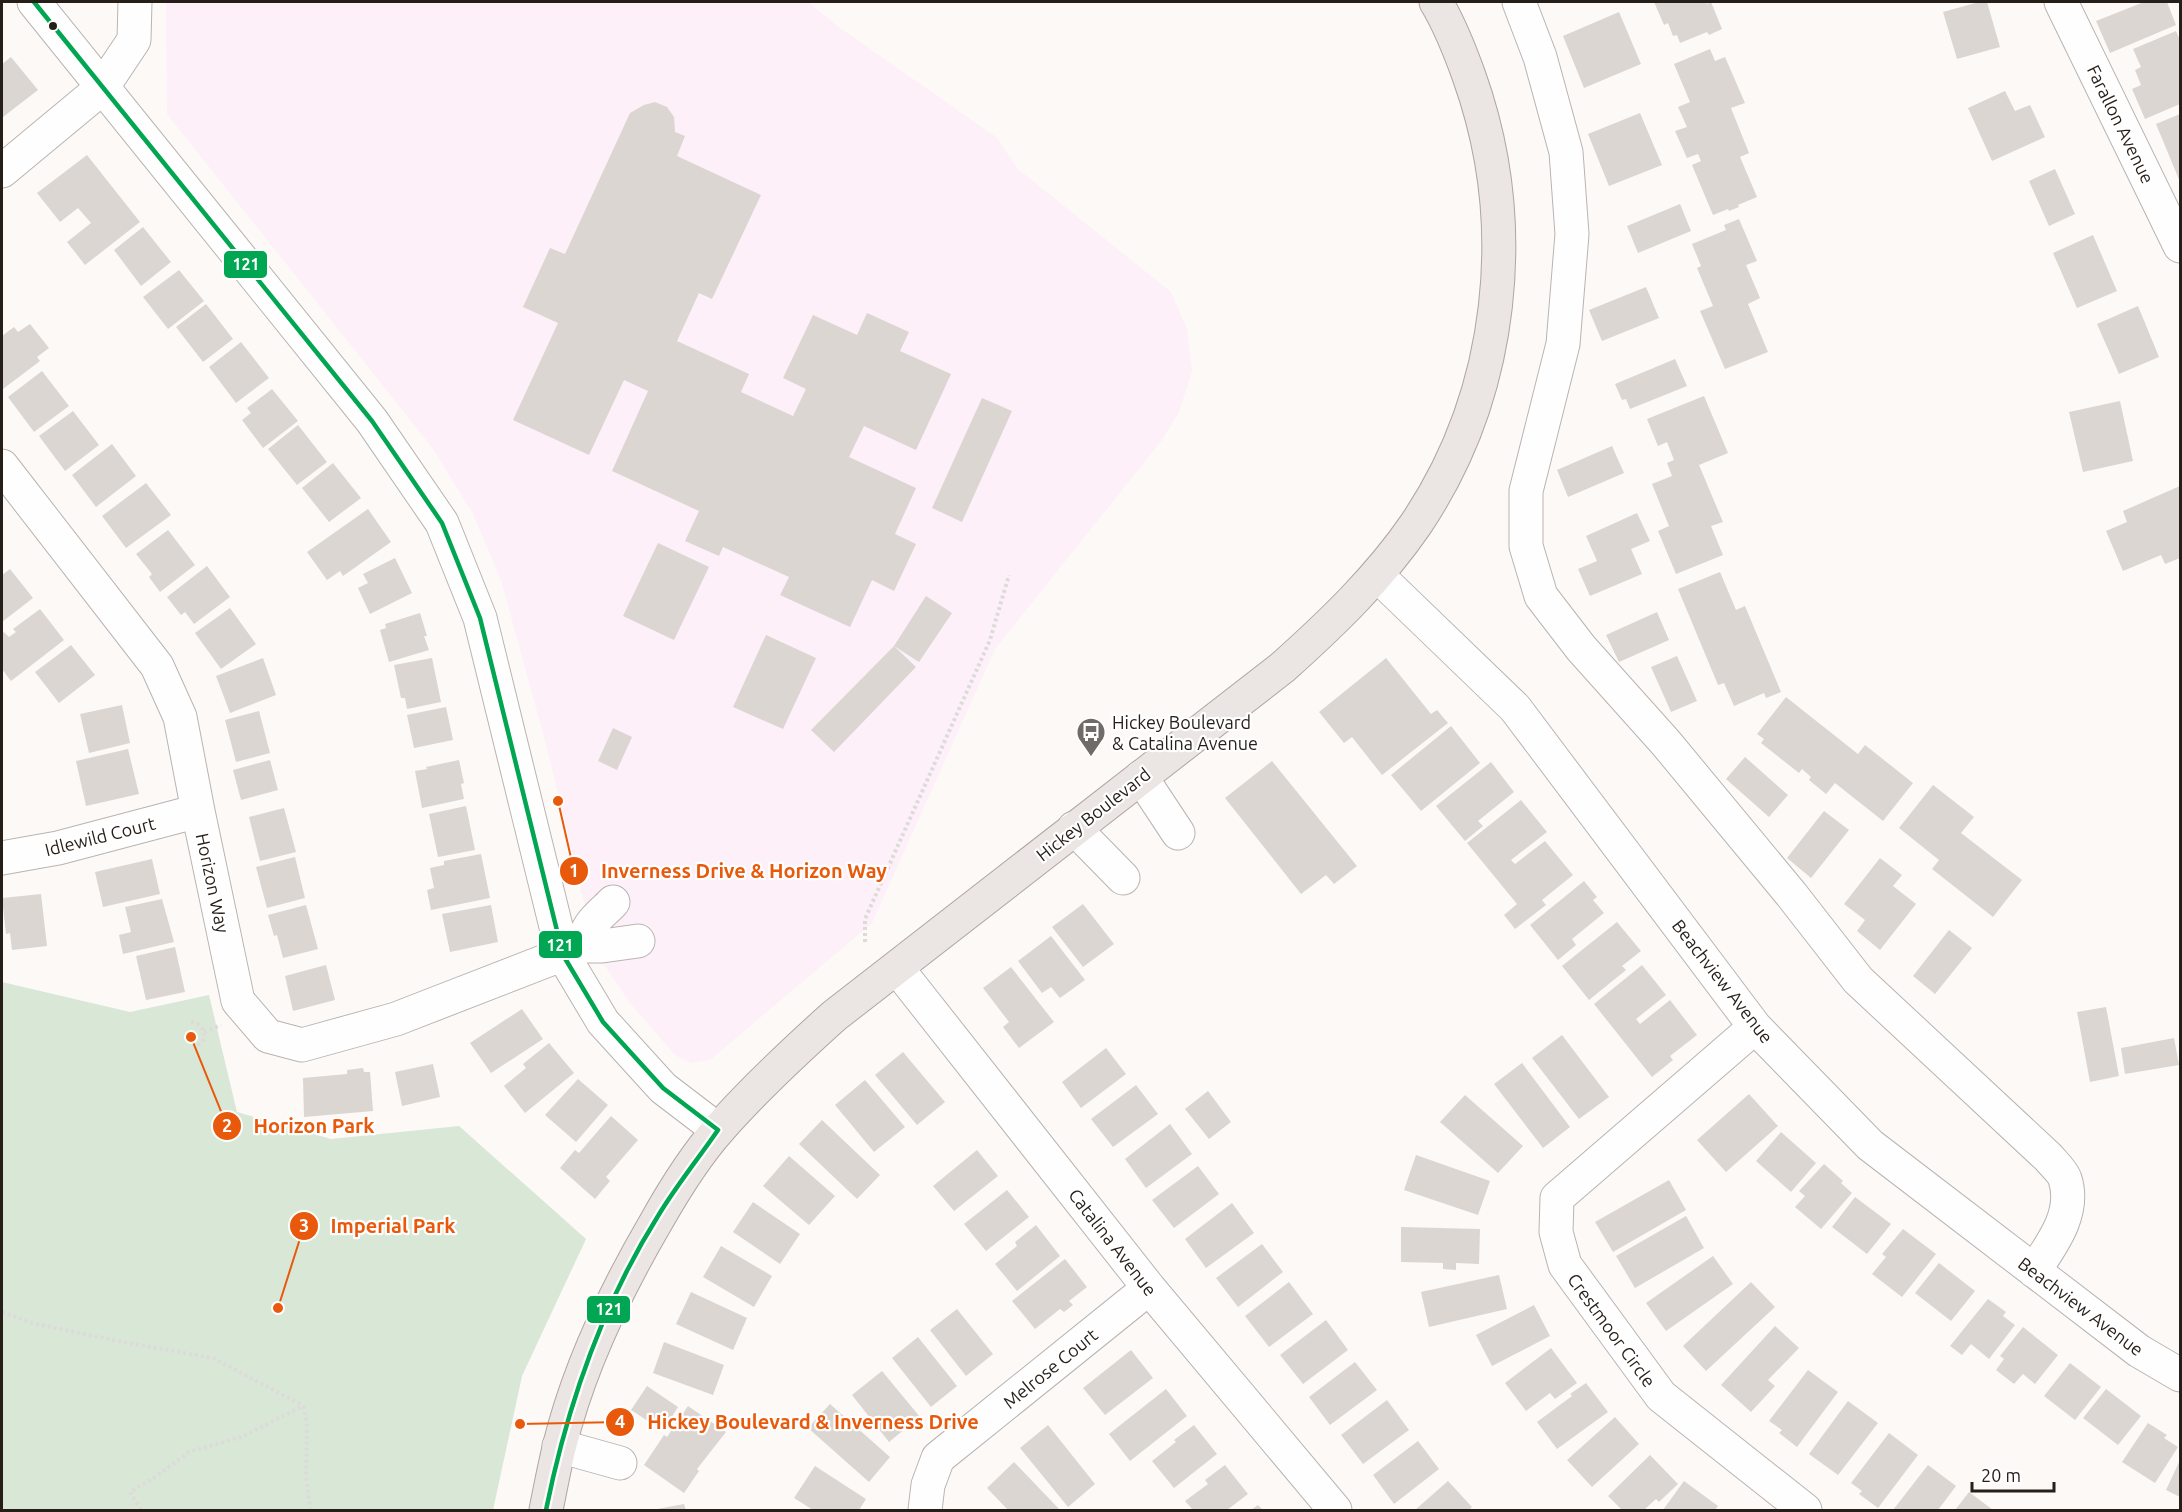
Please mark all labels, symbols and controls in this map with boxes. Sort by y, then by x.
unlabelled marker [47,20,59,32]
street label: Farallon Avenue [2084,62,2158,186]
line badge: 121 [223,250,268,279]
text: 121 [232,255,260,273]
place label: Hickey Boulevard & Catalina Avenue [1112,712,1258,753]
bus stop icon: Hickey Boulevard & Catalina Avenue [1075,716,1107,758]
street label: Hickey Boulevard [1032,763,1154,865]
street label: Idlewild Court [43,813,157,859]
street label: Horizon Way [193,831,233,935]
callout: Inverness Drive & Horizon Way [559,852,899,890]
text: Inverness Drive & Horizon Way [601,859,887,882]
text: 1 [569,860,579,880]
street label: Beachview Avenue [1669,915,1777,1047]
line badge: 121 [538,930,583,959]
text: 121 [546,936,574,954]
callout: Horizon Park [212,1107,387,1145]
text: Horizon Park [254,1114,374,1137]
text: 2 [222,1115,232,1135]
street label: Catalina Avenue [1065,1185,1161,1299]
callout: Imperial Park [289,1207,468,1245]
text: Imperial Park [331,1214,455,1237]
text: 3 [299,1215,309,1235]
street label: Beachview Avenue [2015,1253,2147,1359]
street label: Crestmoor Circle [1564,1269,1660,1391]
line badge: 121 [586,1295,631,1324]
text: 121 [595,1300,623,1318]
street label: Melrose Court [999,1324,1101,1412]
callout: Hickey Boulevard & Inverness Drive [605,1403,991,1441]
text: Hickey Boulevard & Inverness Drive [647,1410,979,1433]
text: 4 [615,1411,625,1431]
scale bar [1972,1455,2054,1493]
text: 20 m [1981,1465,2021,1485]

